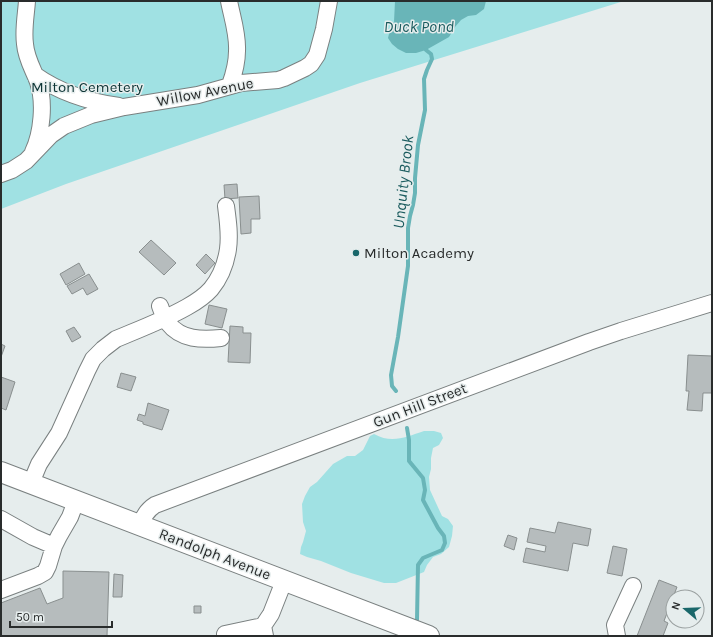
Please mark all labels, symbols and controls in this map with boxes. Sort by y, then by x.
water label: Duck Pond [384,17,455,36]
street label: Willow Avenue [155,74,255,110]
park label: Milton Cemetery [31,78,143,96]
water label: Unquity Brook [389,134,417,230]
place label: Milton Academy [364,244,474,262]
marker: Milton Academy [351,248,361,258]
street label: Gun Hill Street [371,379,470,431]
street label: Randolph Avenue [156,524,274,584]
north arrow [665,589,705,629]
text: N [669,600,683,612]
scale bar [10,603,112,629]
text: 50 m [16,610,44,624]

